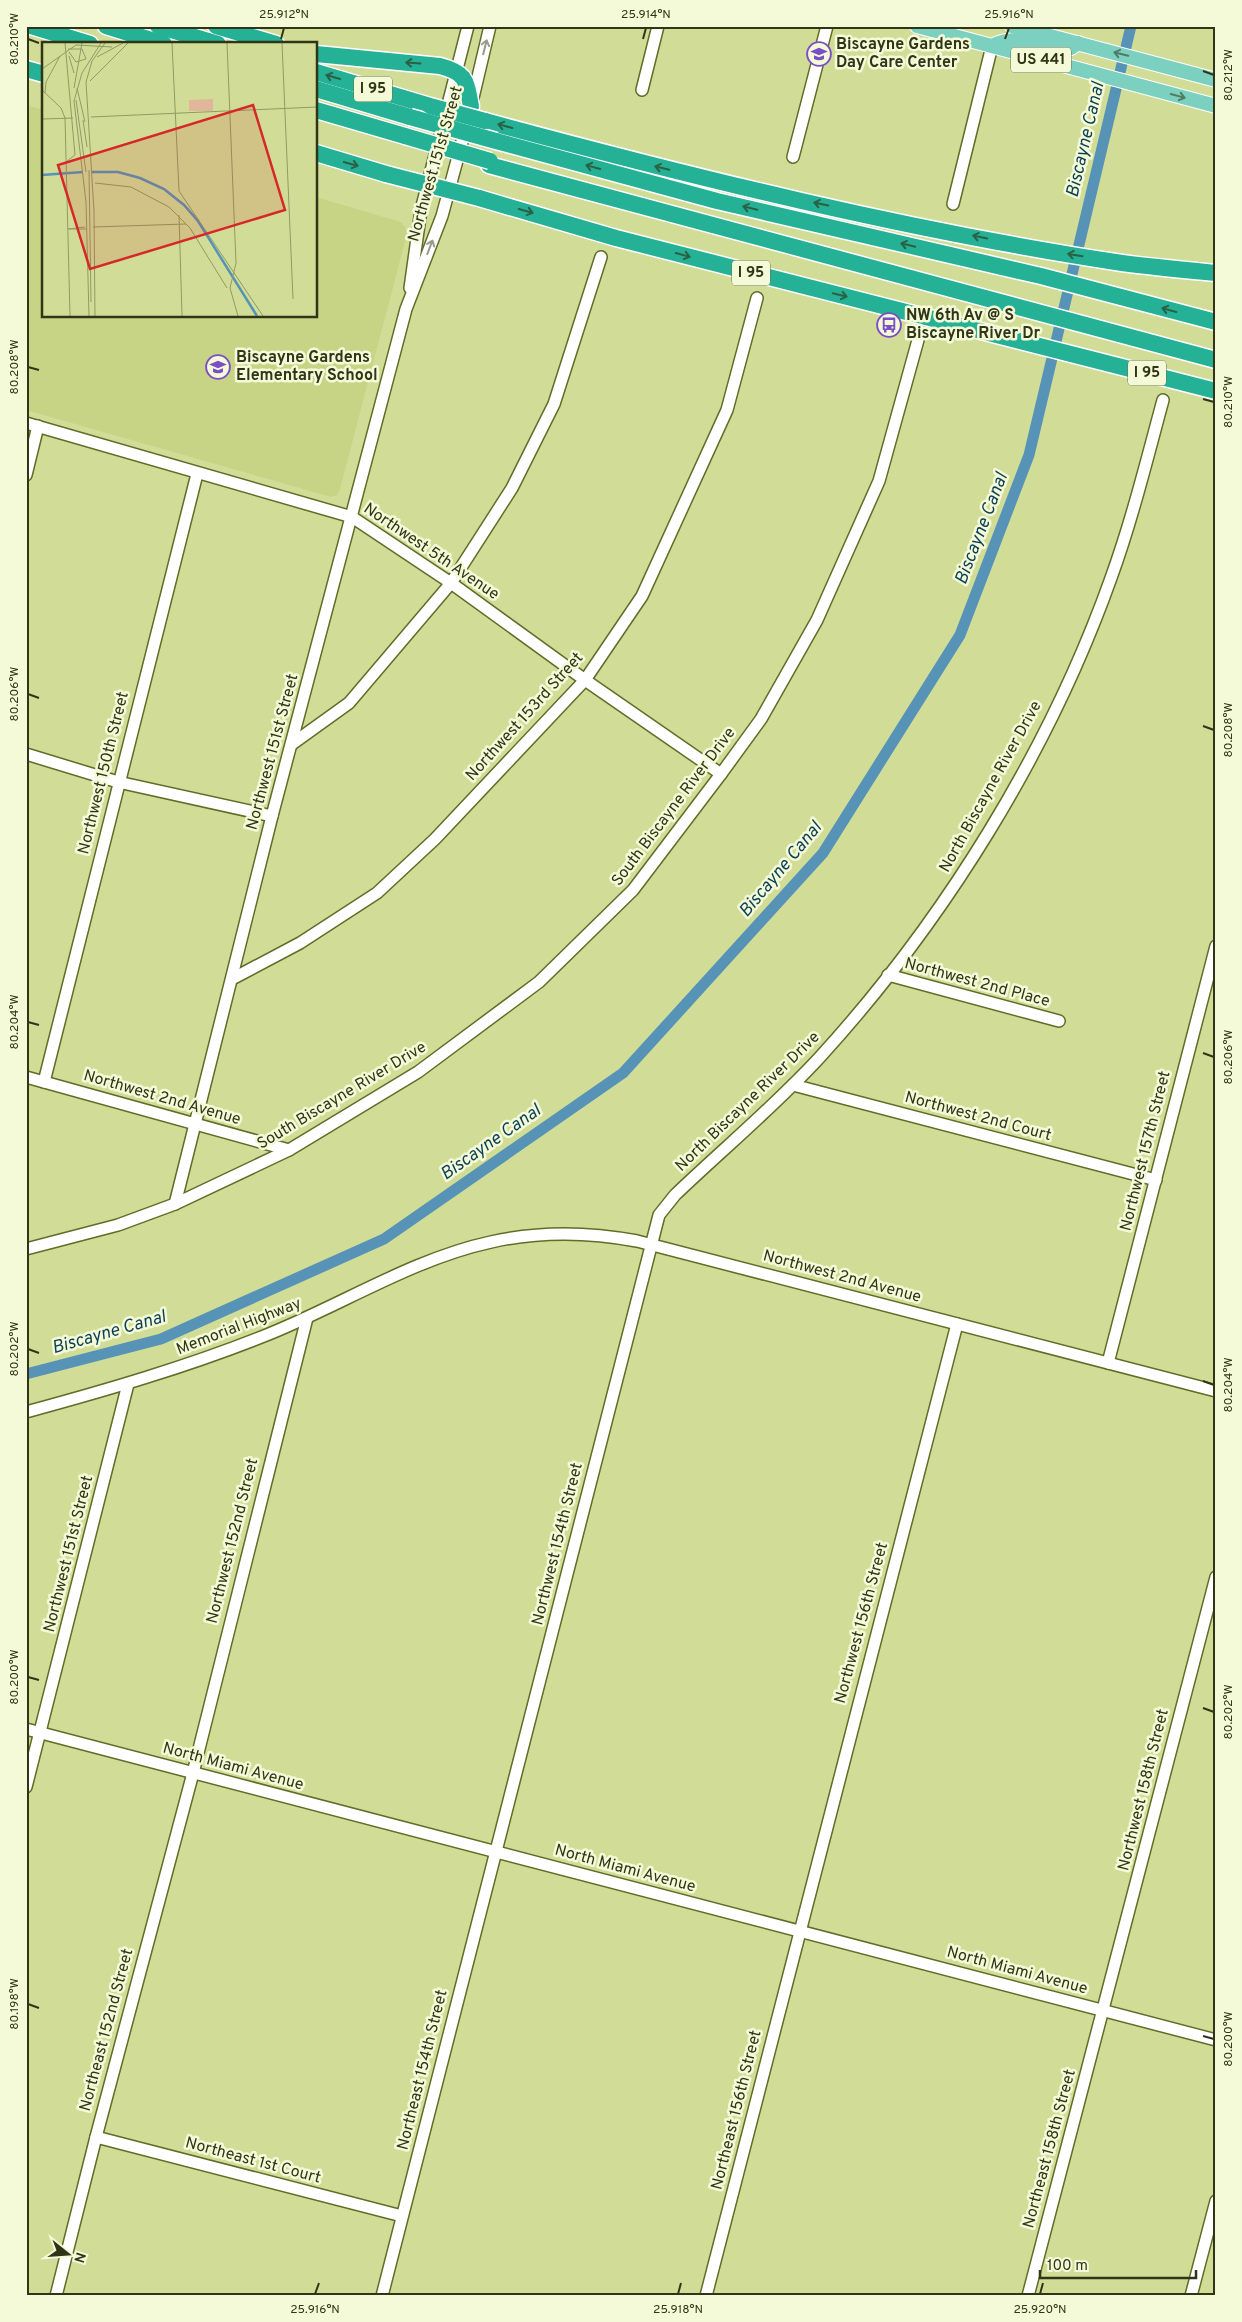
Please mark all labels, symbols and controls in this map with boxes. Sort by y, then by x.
text: 25.912°N [259,7,309,23]
text: 25.914°N [621,7,671,23]
text: 25.916°N [984,7,1034,23]
text: 80.210°W [7,13,23,65]
place label: Biscayne Gardens Day Care Center [836,35,970,73]
one-way arrow [481,39,490,55]
school or university icon: Biscayne Gardens Day Care Center [806,41,832,67]
inset map [42,42,318,318]
road number: US 441 [1011,48,1071,72]
one-way arrow [1114,49,1130,59]
text: 80.212°W [1221,49,1237,101]
one-way arrow [405,59,421,68]
one-way arrow [326,72,342,82]
road number: I 95 [354,76,392,102]
water label: Biscayne Canal [1062,79,1111,200]
street label: Northwest 151st Street [404,84,468,244]
one-way arrow [1169,92,1185,101]
one-way arrow [498,121,514,130]
one-way arrow [343,159,359,169]
one-way arrow [585,161,601,171]
one-way arrow [655,163,671,172]
one-way arrow [813,199,829,208]
one-way arrow [742,203,758,212]
one-way arrow [518,207,534,217]
one-way arrow [972,232,988,241]
one-way arrow [426,240,435,256]
one-way arrow [901,240,917,249]
one-way arrow [1068,249,1084,259]
one-way arrow [674,251,690,260]
road number: I 95 [732,260,770,286]
one-way arrow [832,291,848,301]
one-way arrow [1161,305,1177,314]
place label: NW 6th Av @ S Biscayne River Dr [906,306,1041,344]
bus stop icon: NW 6th Av @ S Biscayne River Dr [876,312,902,338]
text: 80.208°W [7,340,23,395]
place label: Biscayne Gardens Elementary School [236,348,378,386]
school or university icon: Biscayne Gardens Elementary School [205,354,231,380]
road number: I 95 [1128,360,1166,386]
text: 80.210°W [1221,376,1237,428]
water label: Biscayne Canal [950,469,1014,588]
street label: Northwest 5th Avenue [359,499,503,605]
street label: Northwest 153rd Street [462,649,588,785]
text: 80.206°W [7,667,23,721]
street label: Northwest 151st Street [243,672,303,832]
street label: Northwest 150th Street [74,690,134,856]
street label: North Biscayne River Drive [935,698,1047,876]
text: 80.208°W [1221,703,1237,758]
street label: South Biscayne River Drive [608,724,740,890]
water label: Biscayne Canal [734,816,829,922]
street label: Northwest 2nd Place [902,954,1052,1012]
text: 80.204°W [7,994,23,1050]
street label: North Biscayne River Drive [672,1028,824,1176]
text: 80.206°W [1221,1030,1237,1084]
street label: South Biscayne River Drive [254,1038,430,1154]
street label: Northwest 2nd Avenue [81,1066,243,1130]
street label: Northwest 157th Street [1116,1069,1176,1233]
street label: Northwest 2nd Court [903,1088,1053,1146]
water label: Biscayne Canal [436,1099,547,1186]
street label: Northwest 2nd Avenue [761,1246,923,1308]
street label: Memorial Highway [174,1294,304,1360]
water label: Biscayne Canal [49,1305,170,1360]
text: 80.202°W [7,1322,23,1377]
text: 80.204°W [1221,1357,1237,1413]
street label: Northwest 152nd Street [203,1456,263,1626]
street label: Northwest 154th Street [528,1461,588,1627]
street label: Northwest 151st Street [40,1474,98,1634]
street label: Northwest 156th Street [831,1540,893,1706]
text: 80.200°W [7,1649,23,1705]
text: 80.202°W [1221,1685,1237,1740]
street label: Northwest 158th Street [1114,1707,1174,1873]
street label: North Miami Avenue [160,1739,306,1795]
street label: North Miami Avenue [552,1841,698,1897]
street label: North Miami Avenue [944,1943,1090,1999]
street label: Northeast 152nd Street [76,1947,138,2113]
text: 80.198°W [7,1978,23,2030]
street label: Northeast 154th Street [393,1988,453,2152]
text: 80.200°W [1221,2011,1237,2067]
street label: Northeast 156th Street [707,2028,767,2192]
street label: Northeast 158th Street [1019,2067,1081,2231]
street label: Northeast 1st Court [183,2133,323,2189]
north arrow [42,2230,92,2280]
scale bar [1040,2247,1196,2279]
text: N [69,2250,89,2265]
text: 100 m [1047,2257,1088,2276]
text: 25.916°N [290,2302,340,2318]
text: 25.918°N [653,2302,703,2318]
text: 25.920°N [1013,2302,1067,2318]

